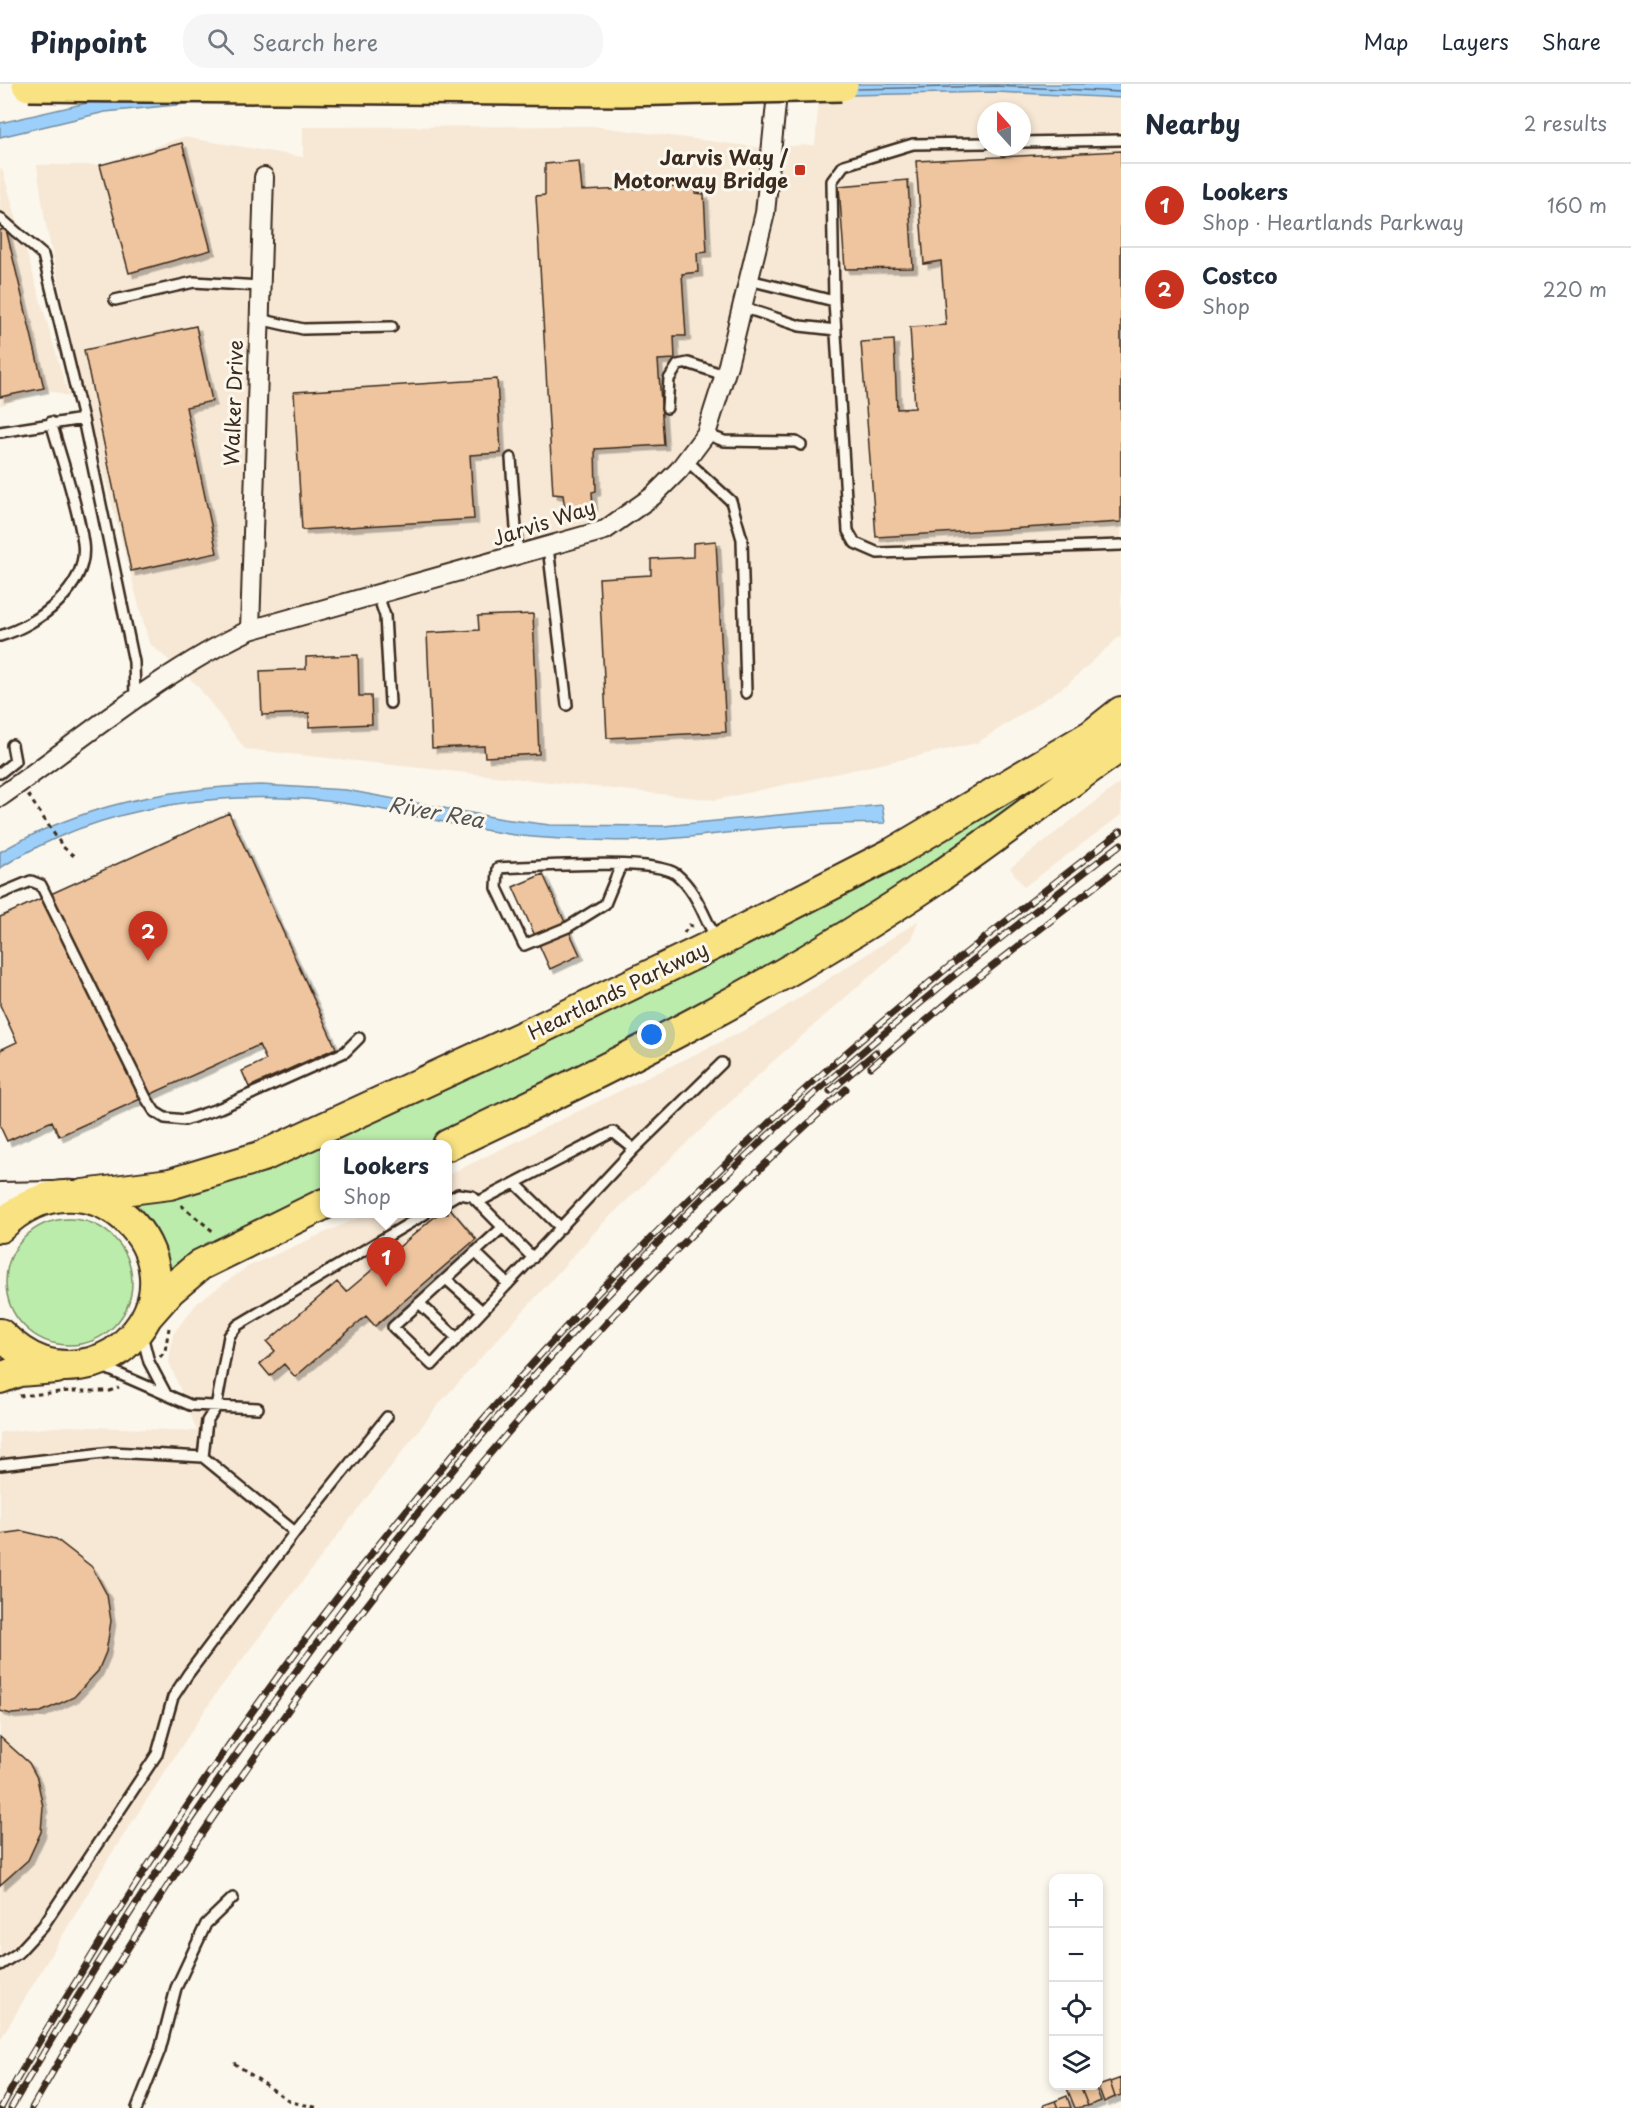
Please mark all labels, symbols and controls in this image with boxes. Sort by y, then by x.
search box [183,14,603,68]
text: Pinpoint [30,20,147,63]
icon: search [204,25,237,58]
text: Search here [252,25,378,58]
text: Map [1364,25,1408,57]
text: Layers [1441,25,1509,57]
text: Share [1542,25,1601,57]
north arrow [977,102,1031,156]
text: Nearby [1145,104,1240,143]
text: 2 results [1524,108,1607,138]
place label: Jarvis Way / Motorway Bridge [613,142,789,195]
marker: Jarvis Way / Motorway Bridge [793,163,807,177]
text: Lookers [1202,174,1288,207]
text: 1 [1160,190,1169,220]
text: 160 m [1547,190,1607,220]
text: Shop · Heartlands Parkway [1202,207,1464,237]
text: Costco [1202,258,1278,291]
text: 2 [1157,274,1172,304]
text: 220 m [1543,274,1607,304]
text: Shop [1202,291,1250,321]
street label: Walker Drive [216,339,250,467]
street label: Jarvis Way [488,491,599,553]
water label: River Rea [386,787,487,835]
pin: 2 [128,912,168,961]
street label: Heartlands Parkway [522,933,713,1047]
your location [637,1020,666,1049]
popup [320,1140,452,1218]
text: Lookers [343,1148,429,1181]
text: Shop [343,1181,391,1211]
pin: 1 [366,1238,406,1287]
map controls [1049,1874,1103,2090]
button: + [1049,1874,1103,1928]
button: − [1049,1928,1103,1982]
button: locate [1049,1982,1103,2036]
button: layers [1049,2036,1103,2090]

